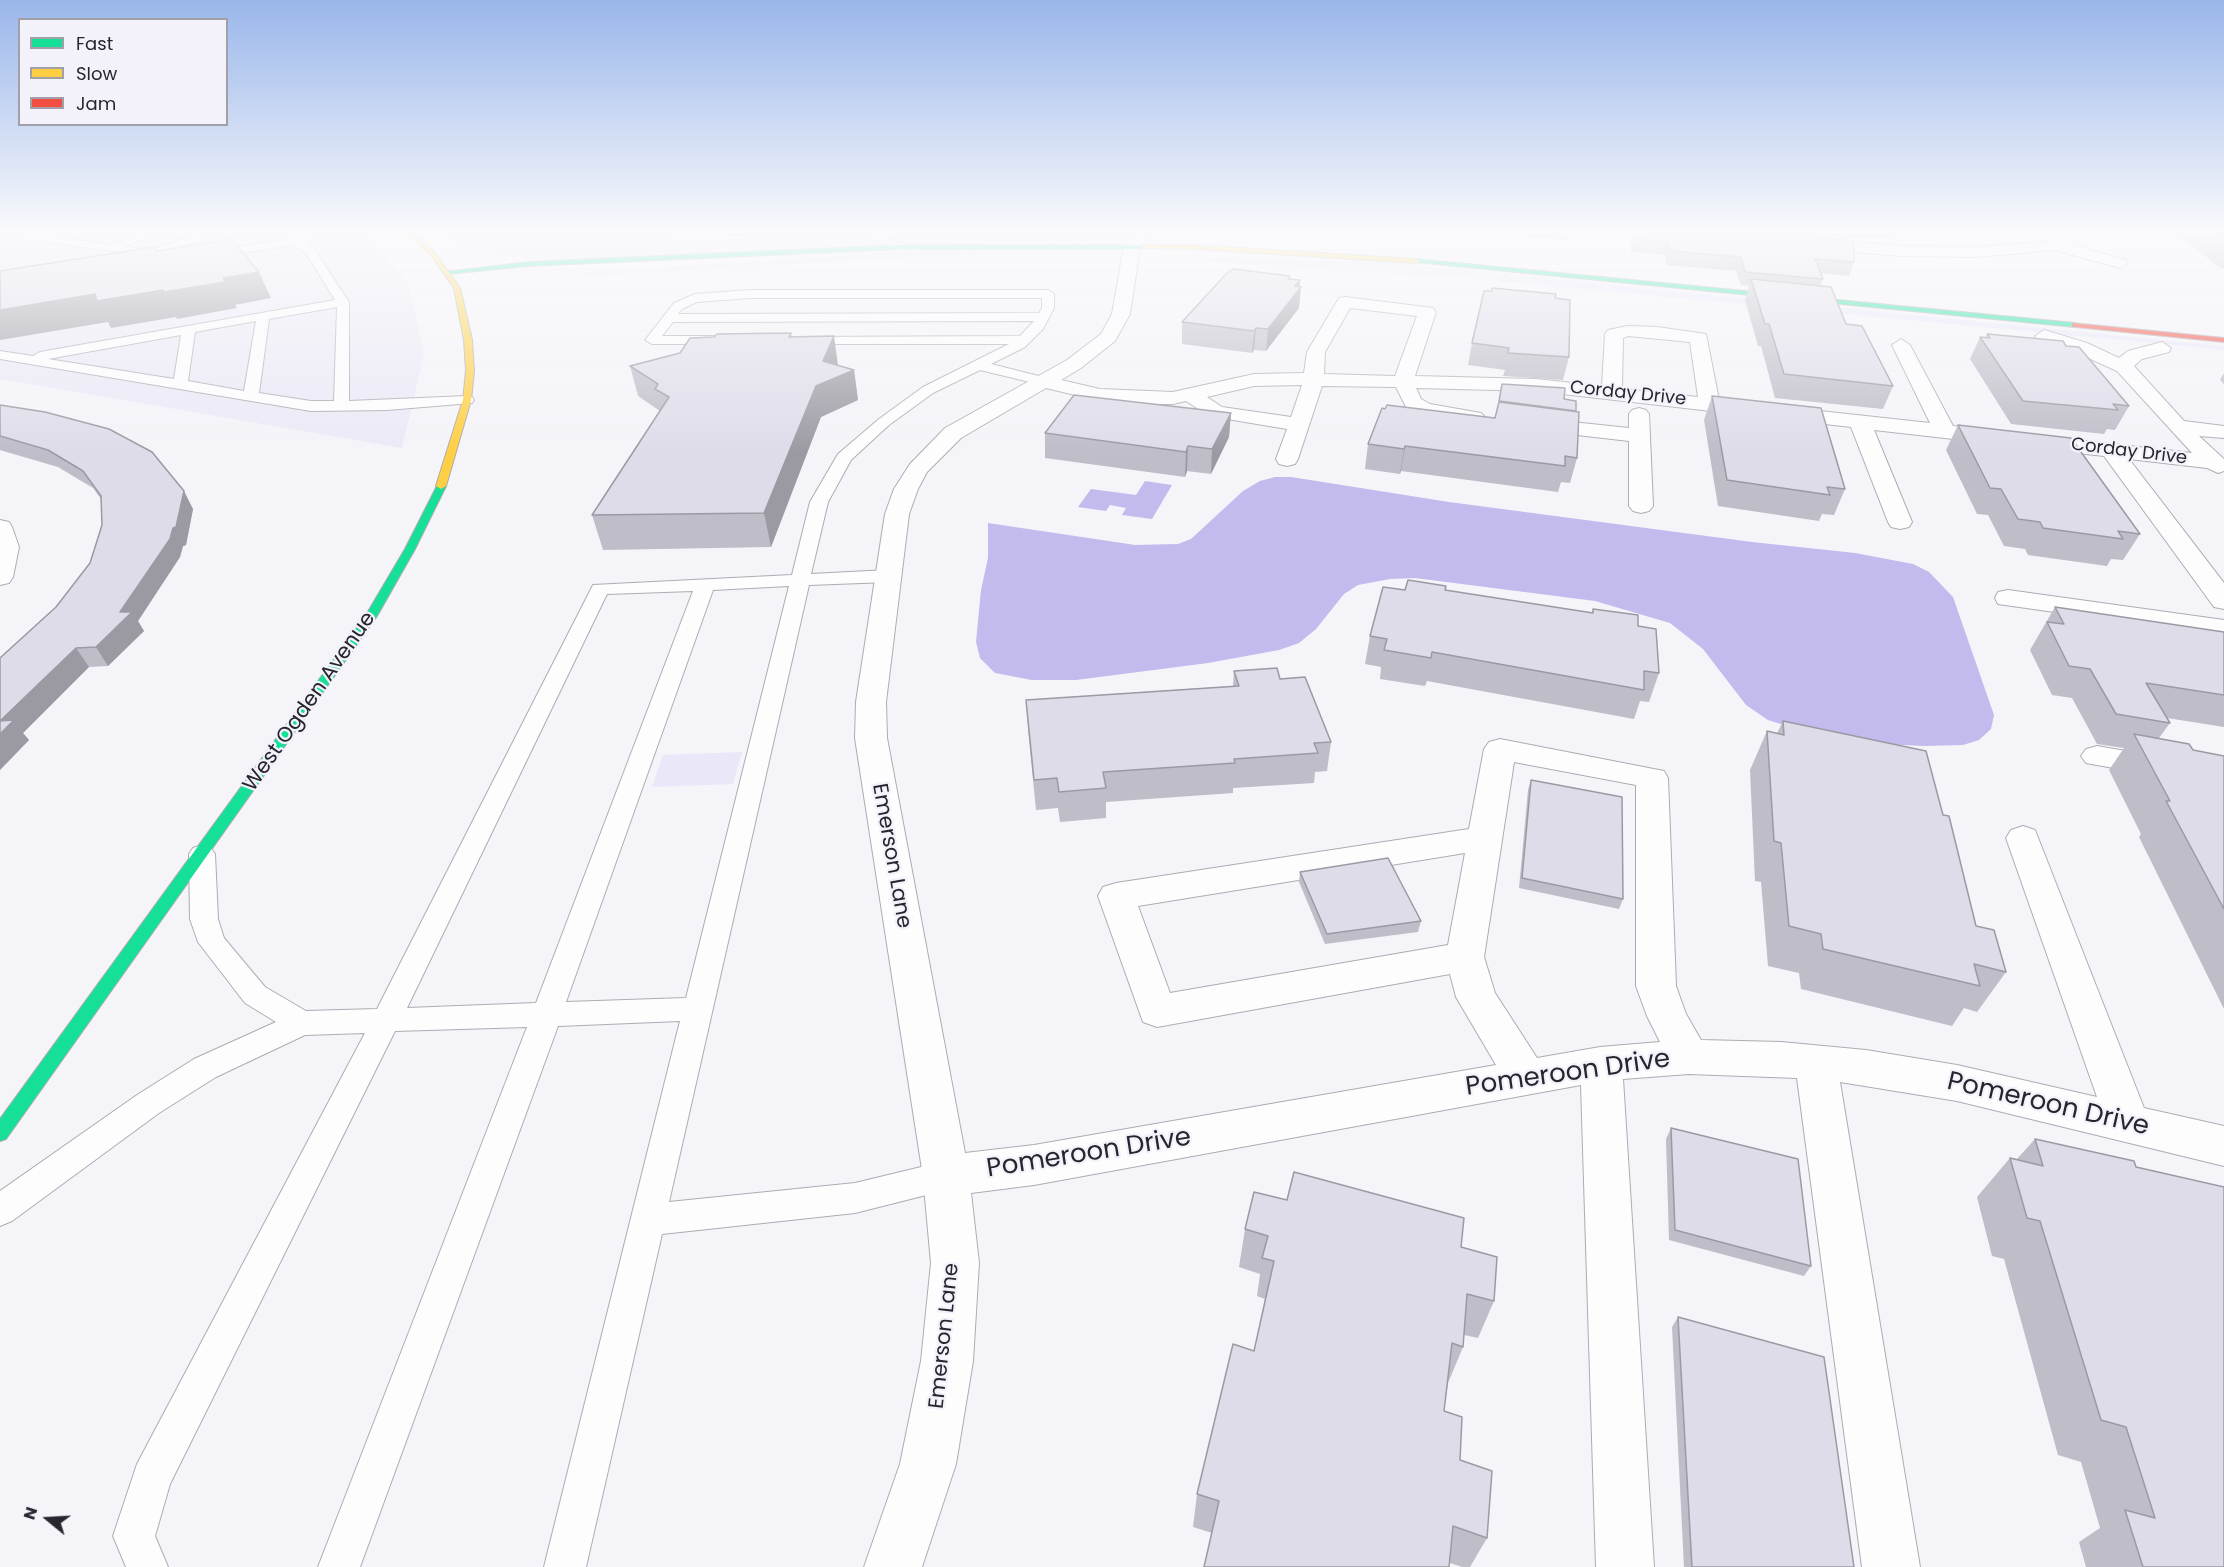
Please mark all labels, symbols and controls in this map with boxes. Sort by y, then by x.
legend [18,18,228,126]
text: Fast [76,31,113,56]
text: Slow [76,61,117,86]
text: Jam [76,91,116,116]
street label: Corday Drive [1569,377,1687,411]
street label: Corday Drive [2070,434,2188,470]
street label: West Ogden Avenue [238,607,382,797]
street label: Emerson Lane [866,782,916,930]
street label: Pomeroon Drive [1464,1044,1672,1104]
street label: Pomeroon Drive [1944,1067,2152,1143]
street label: Pomeroon Drive [985,1122,1193,1186]
street label: Emerson Lane [925,1262,965,1410]
north arrow [18,1489,78,1549]
text: N [18,1504,43,1523]

